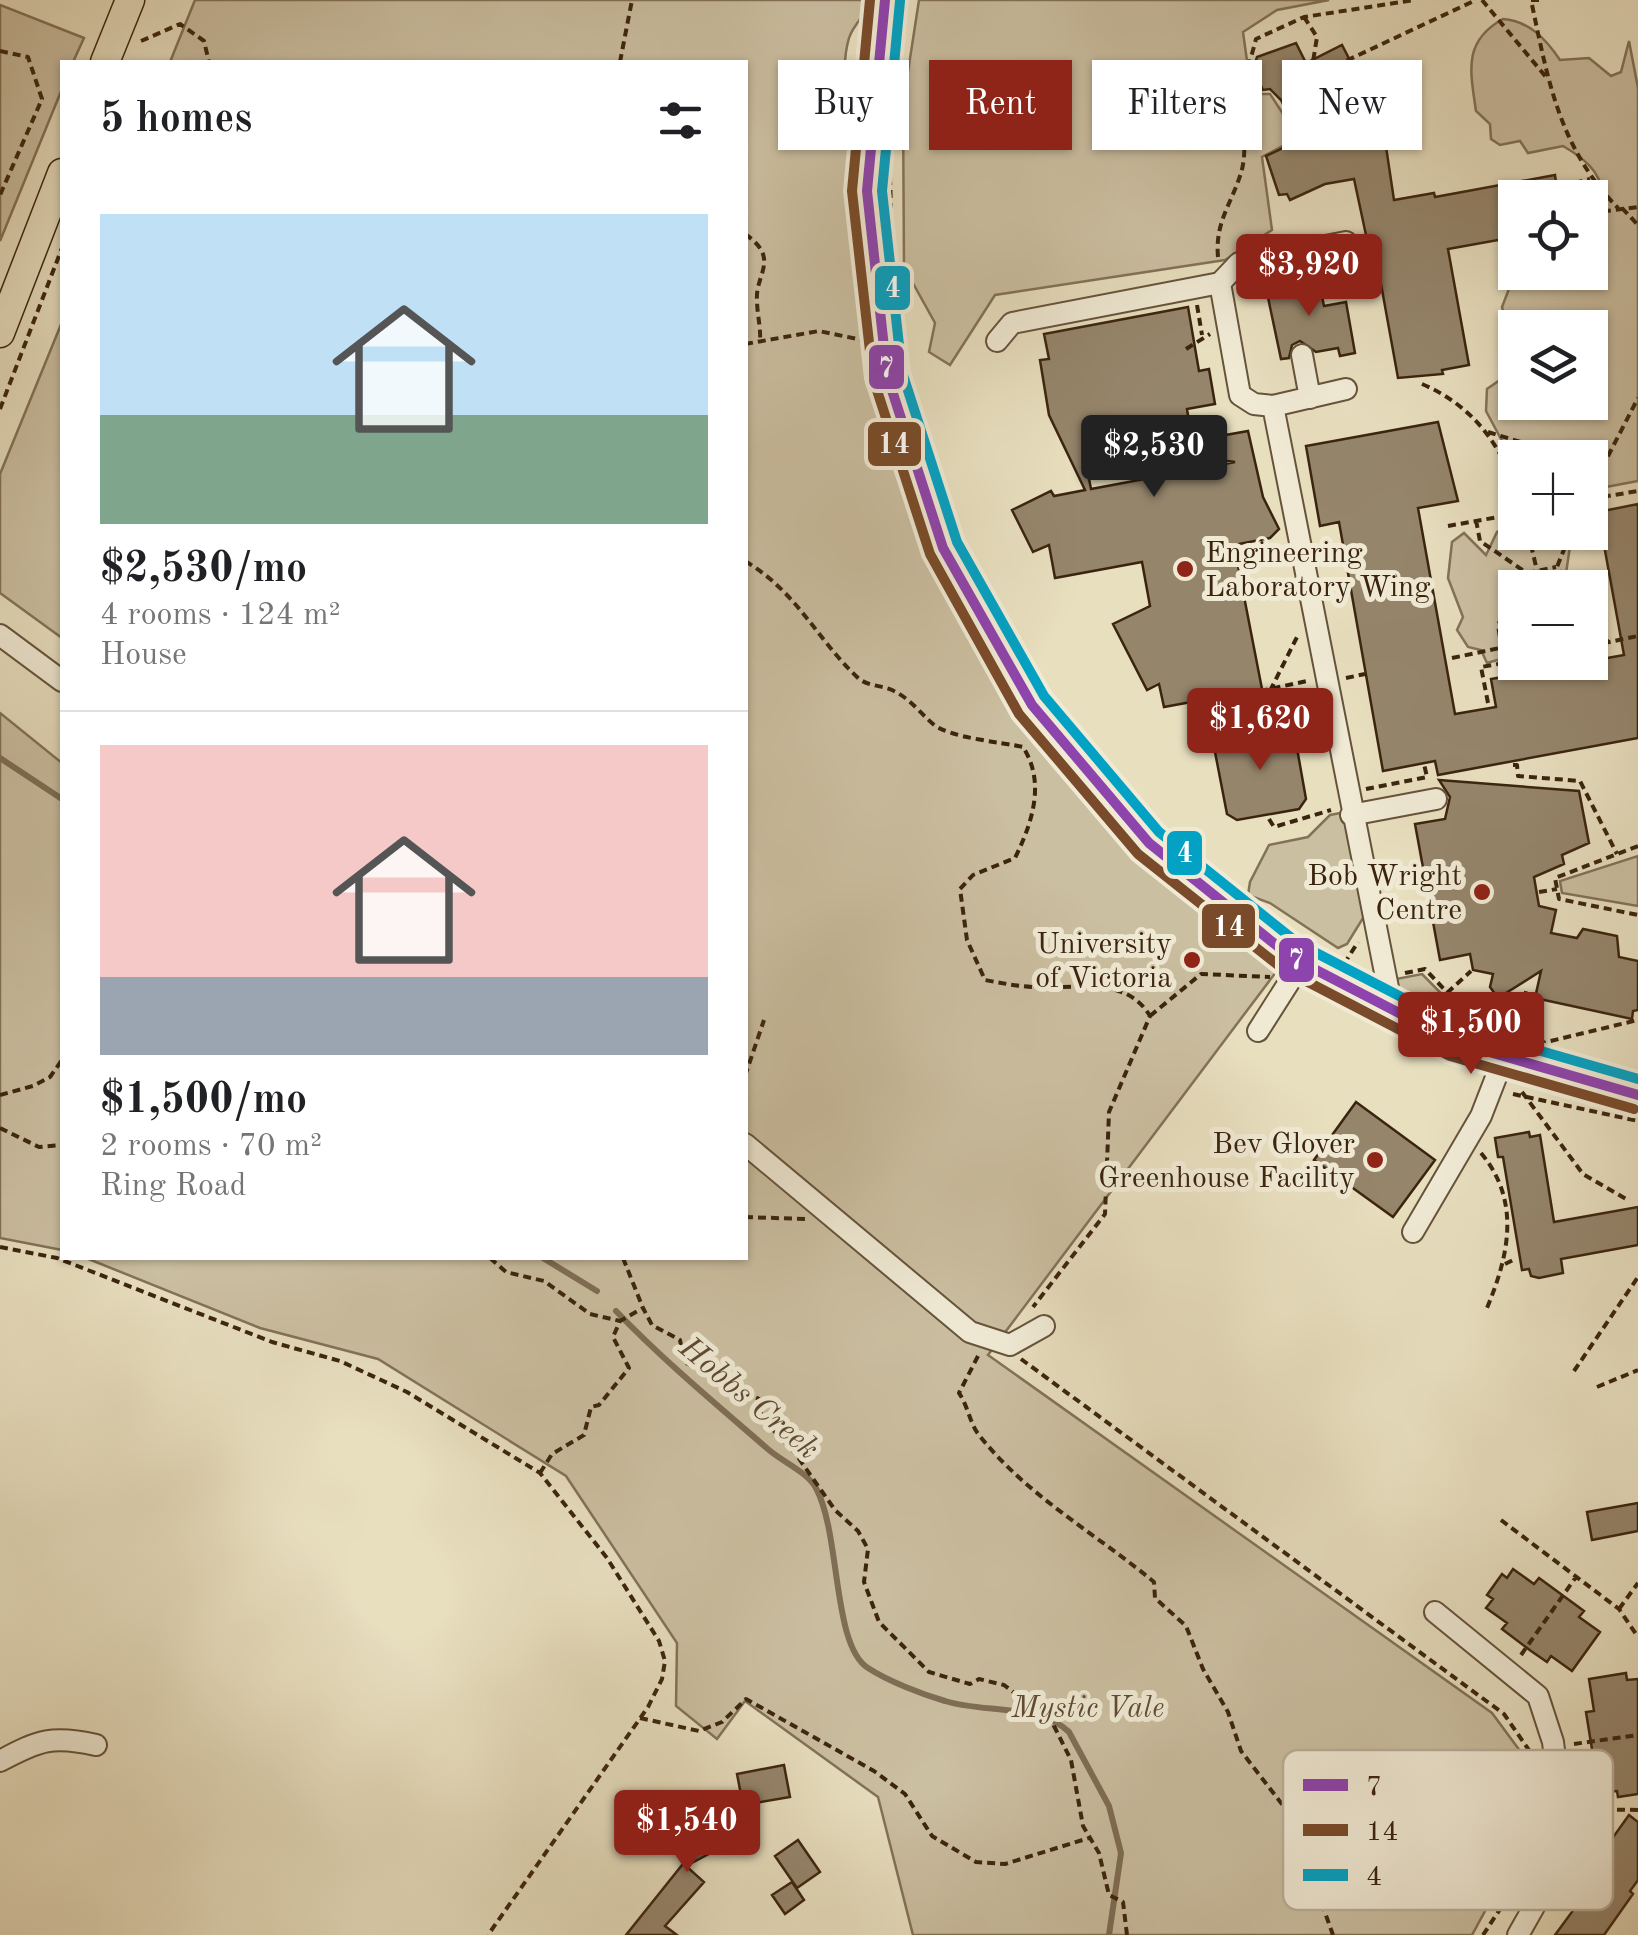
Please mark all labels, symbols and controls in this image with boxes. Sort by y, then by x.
chip: Buy [778,60,909,150]
chip: Rent [929,60,1072,150]
chip: Filters [1092,60,1262,150]
chip: New [1282,60,1422,150]
icon: filters [653,93,708,148]
text: 5 homes [100,99,252,141]
map controls [1498,180,1608,680]
button: locate [1498,180,1608,290]
pin: $3,920 [1228,234,1390,319]
text: $3,920 [1258,250,1360,282]
line badge: 4 [873,264,912,312]
text: 4 [885,276,901,304]
icon: home [314,279,494,459]
button: layers [1498,310,1608,420]
line badge: 7 [867,343,906,391]
text: 7 [878,356,894,384]
pin: $2,530 [1073,415,1235,500]
line badge: 14 [866,420,923,468]
text: $2,530 [1103,431,1205,463]
text: 14 [878,432,910,460]
button: + [1498,440,1608,550]
place label: Engineering Laboratory Wing [1205,539,1430,603]
text: $2,530/mo [100,549,307,591]
marker: Engineering Laboratory Wing [1174,558,1196,580]
button: − [1498,570,1608,680]
text: 4 rooms · 124 m² [100,600,341,632]
text: House [100,640,187,672]
pin: $1,620 [1179,688,1341,773]
text: $1,620 [1209,704,1311,736]
icon: home [314,810,494,990]
line badge: 4 [1165,829,1204,877]
text: 4 [1177,841,1193,869]
place label: Bob Wright Centre [1307,862,1462,926]
marker: Bob Wright Centre [1471,881,1493,903]
line badge: 14 [1200,902,1257,950]
text: 14 [1213,915,1245,943]
place label: University of Victoria [1035,930,1172,994]
line badge: 7 [1277,936,1316,984]
text: 7 [1288,948,1304,976]
marker: University of Victoria [1181,949,1203,971]
pin: $1,500 [1390,992,1552,1077]
text: $1,500 [1420,1008,1522,1040]
text: $1,500/mo [100,1080,307,1122]
place label: Bev Glover Greenhouse Facility [1098,1130,1355,1194]
text: 2 rooms · 70 m² [100,1131,322,1163]
marker: Bev Glover Greenhouse Facility [1364,1149,1386,1171]
text: Ring Road [100,1171,246,1203]
water label: Hobbs Creek [672,1332,824,1466]
park label: Mystic Vale [1011,1694,1164,1724]
legend [1283,1750,1613,1910]
text: 7 [1366,1774,1382,1802]
pin: $1,540 [606,1790,768,1875]
text: $1,540 [636,1806,738,1838]
text: 14 [1366,1819,1398,1847]
text: 4 [1366,1864,1382,1892]

